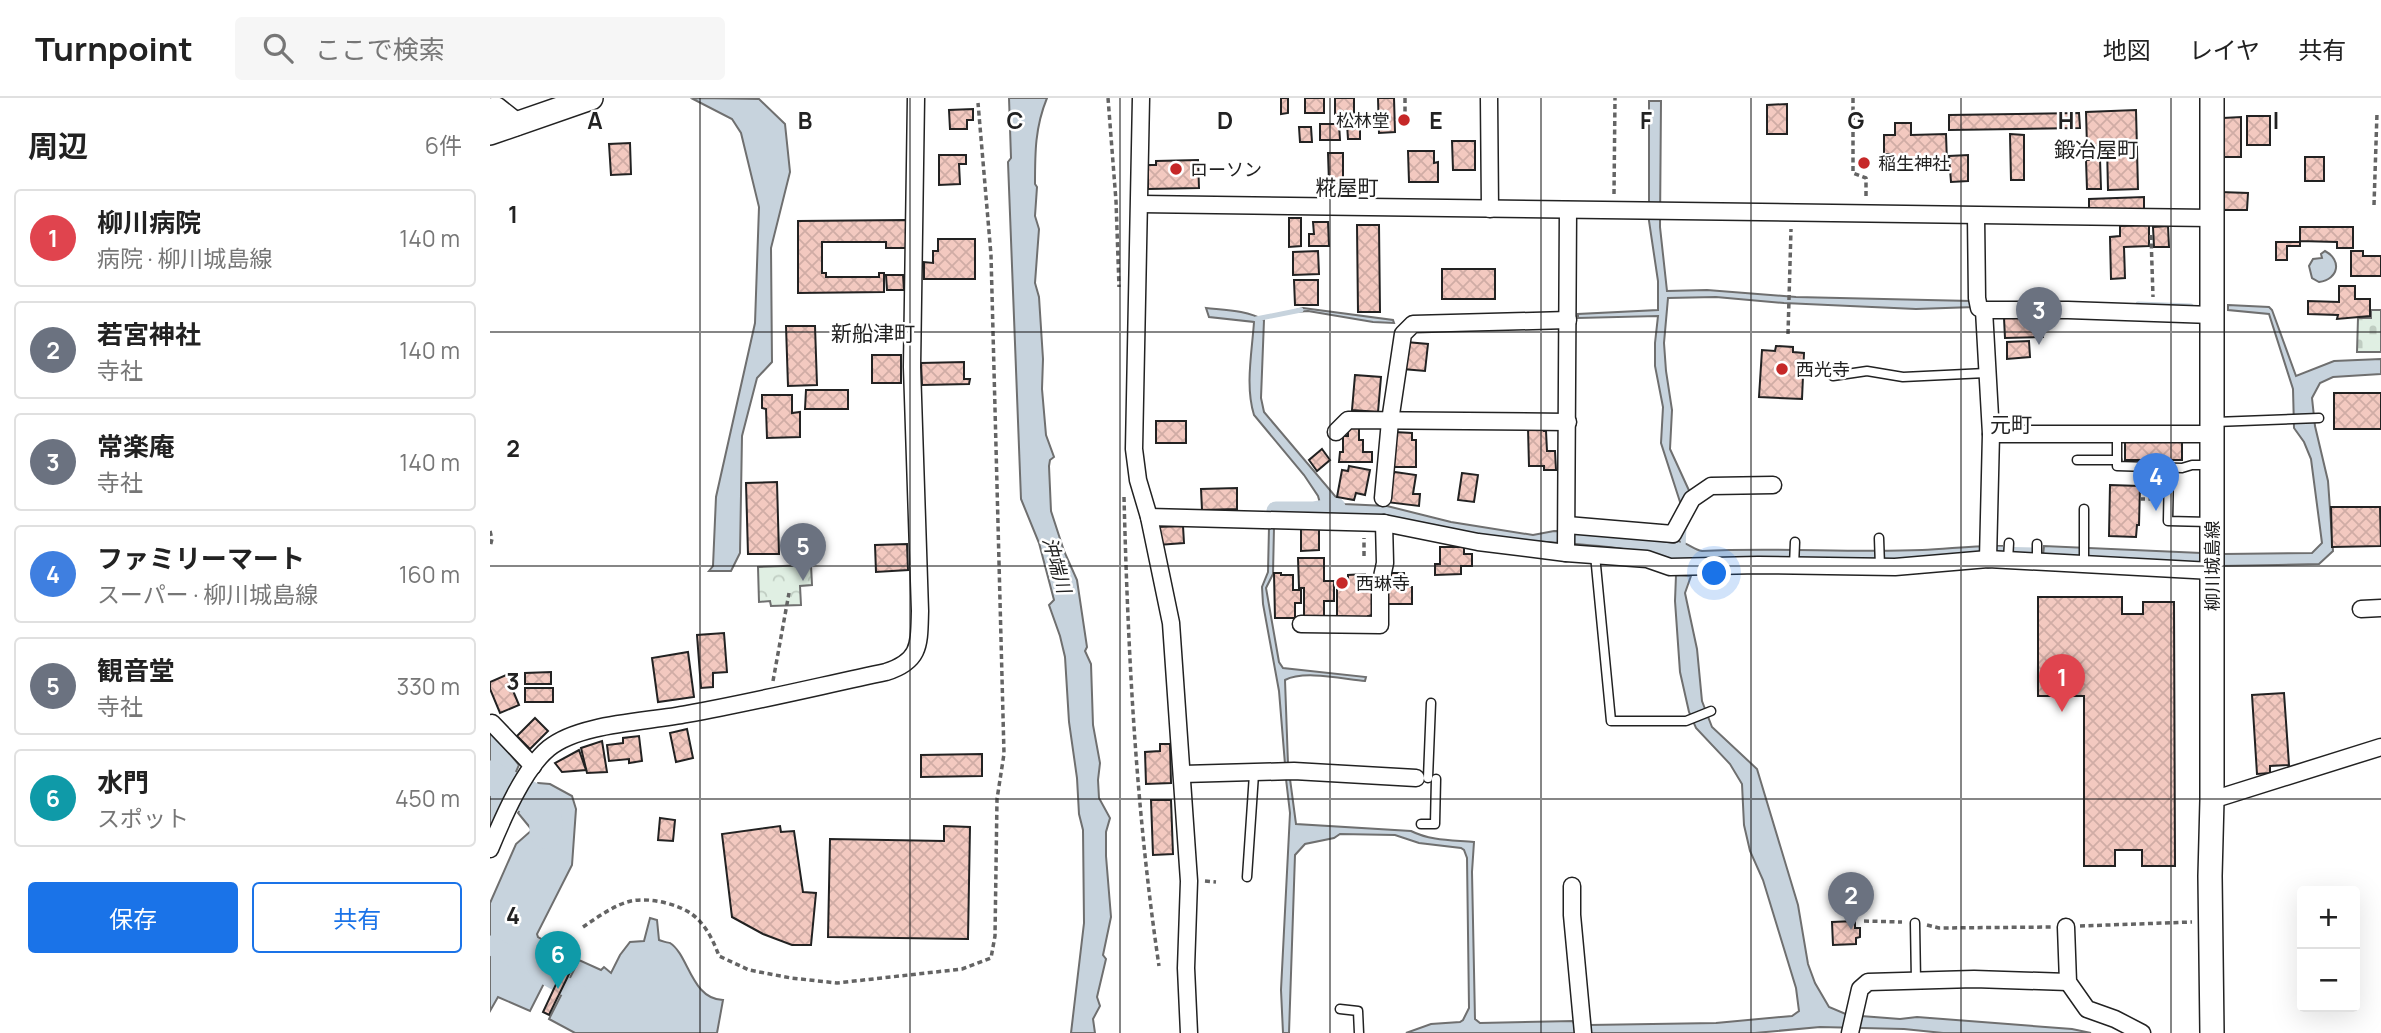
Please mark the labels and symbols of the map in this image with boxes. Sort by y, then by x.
text: A [587,104,603,136]
text: B [798,104,812,136]
text: C [1007,104,1024,136]
text: D [1217,104,1233,136]
text: E [1429,104,1443,136]
text: F [1640,104,1652,136]
text: G [1848,104,1865,136]
text: H [2058,104,2074,136]
text: I [2273,104,2279,136]
place label: 松林堂 [1336,108,1390,132]
marker: 松林堂 [1396,112,1412,128]
district label: 鍛冶屋町 [2054,135,2138,163]
place label: 稲生神社 [1878,151,1950,175]
marker: 稲生神社 [1856,155,1872,171]
place label: ローソン [1190,157,1262,181]
marker: ローソン [1168,161,1184,177]
district label: 糀屋町 [1316,173,1379,201]
text: 1 [508,198,518,230]
pin: 3 [2016,287,2062,345]
district label: 新船津町 [831,319,915,347]
place label: 西光寺 [1796,357,1850,381]
marker: 西光寺 [1774,361,1790,377]
district label: 元町 [1990,410,2032,438]
text: 2 [506,432,520,464]
pin: 4 [2133,453,2179,511]
street label: 柳川城島線 [2200,521,2224,611]
pin: 5 [780,523,826,581]
water label: 沖端川 [1037,534,1078,598]
your location [1697,556,1731,590]
place label: 西琳寺 [1356,571,1410,595]
marker: 西琳寺 [1334,575,1350,591]
pin: 1 [2039,654,2085,712]
text: 3 [506,665,520,697]
pin: 2 [1828,872,1874,930]
text: 4 [506,899,520,931]
pin: 6 [535,931,581,989]

